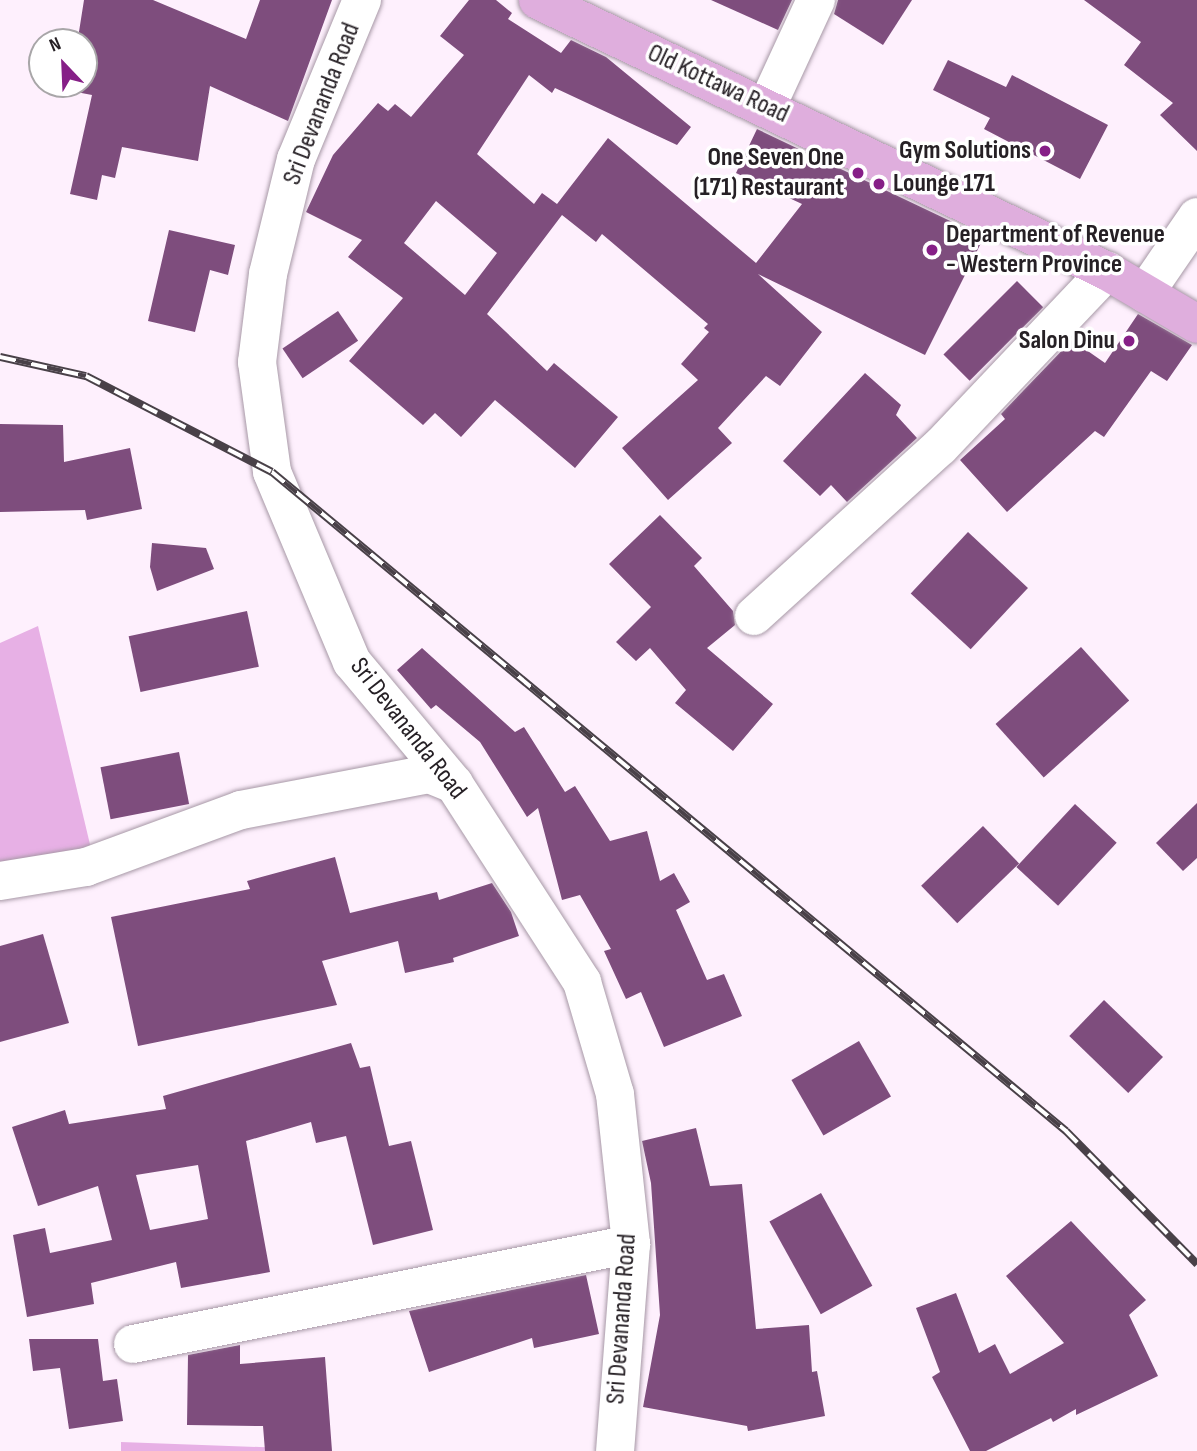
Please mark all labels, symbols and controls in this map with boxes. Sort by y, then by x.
street label: Sri Devananda Road [277,19,367,189]
north arrow [28,28,98,98]
text: N [46,32,65,58]
street label: Old Kottawa Road [643,38,793,130]
place label: Gym Solutions [899,135,1031,167]
place label: One Seven One (171) Restaurant [694,142,844,204]
marker: Gym Solutions [1037,143,1053,159]
marker: One Seven One (171) Restaurant [850,165,866,181]
place label: Lounge 171 [893,168,995,200]
marker: Lounge 171 [871,176,887,192]
place label: Department of Revenue - Western Province [946,219,1165,280]
marker: Department of Revenue - Western Province [924,242,940,258]
place label: Salon Dinu [1019,325,1115,357]
marker: Salon Dinu [1121,333,1137,349]
street label: Sri Devananda Road [343,652,473,806]
street label: Sri Devananda Road [600,1233,644,1405]

